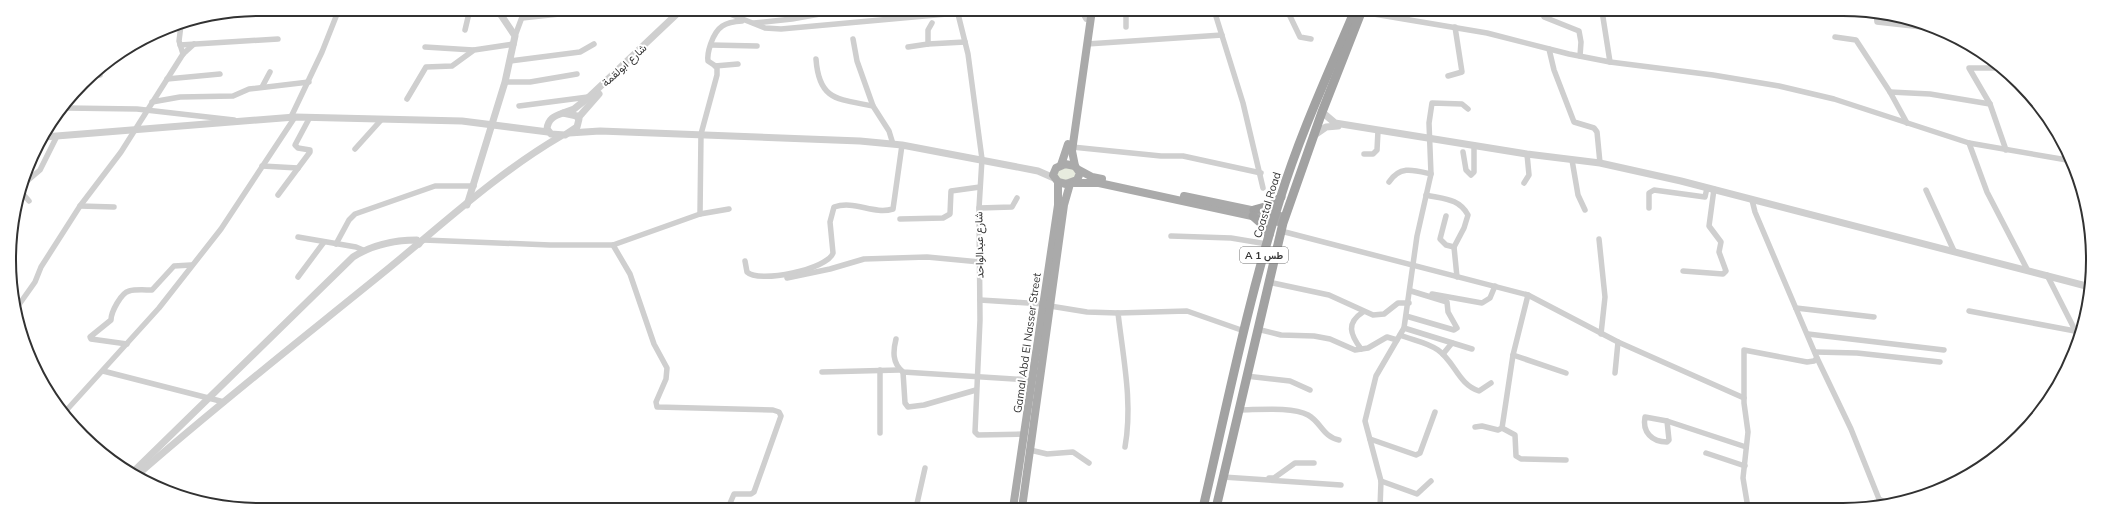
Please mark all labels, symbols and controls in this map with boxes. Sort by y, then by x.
street label: شارع ابولقمة [599,40,650,90]
street label: Coastal Road [1250,170,1284,240]
street label: شارع عبدالواحد [971,211,988,279]
road number: A 1 طس [1240,247,1288,263]
street label: Gamal Abd El Nasser Street [1010,272,1044,414]

